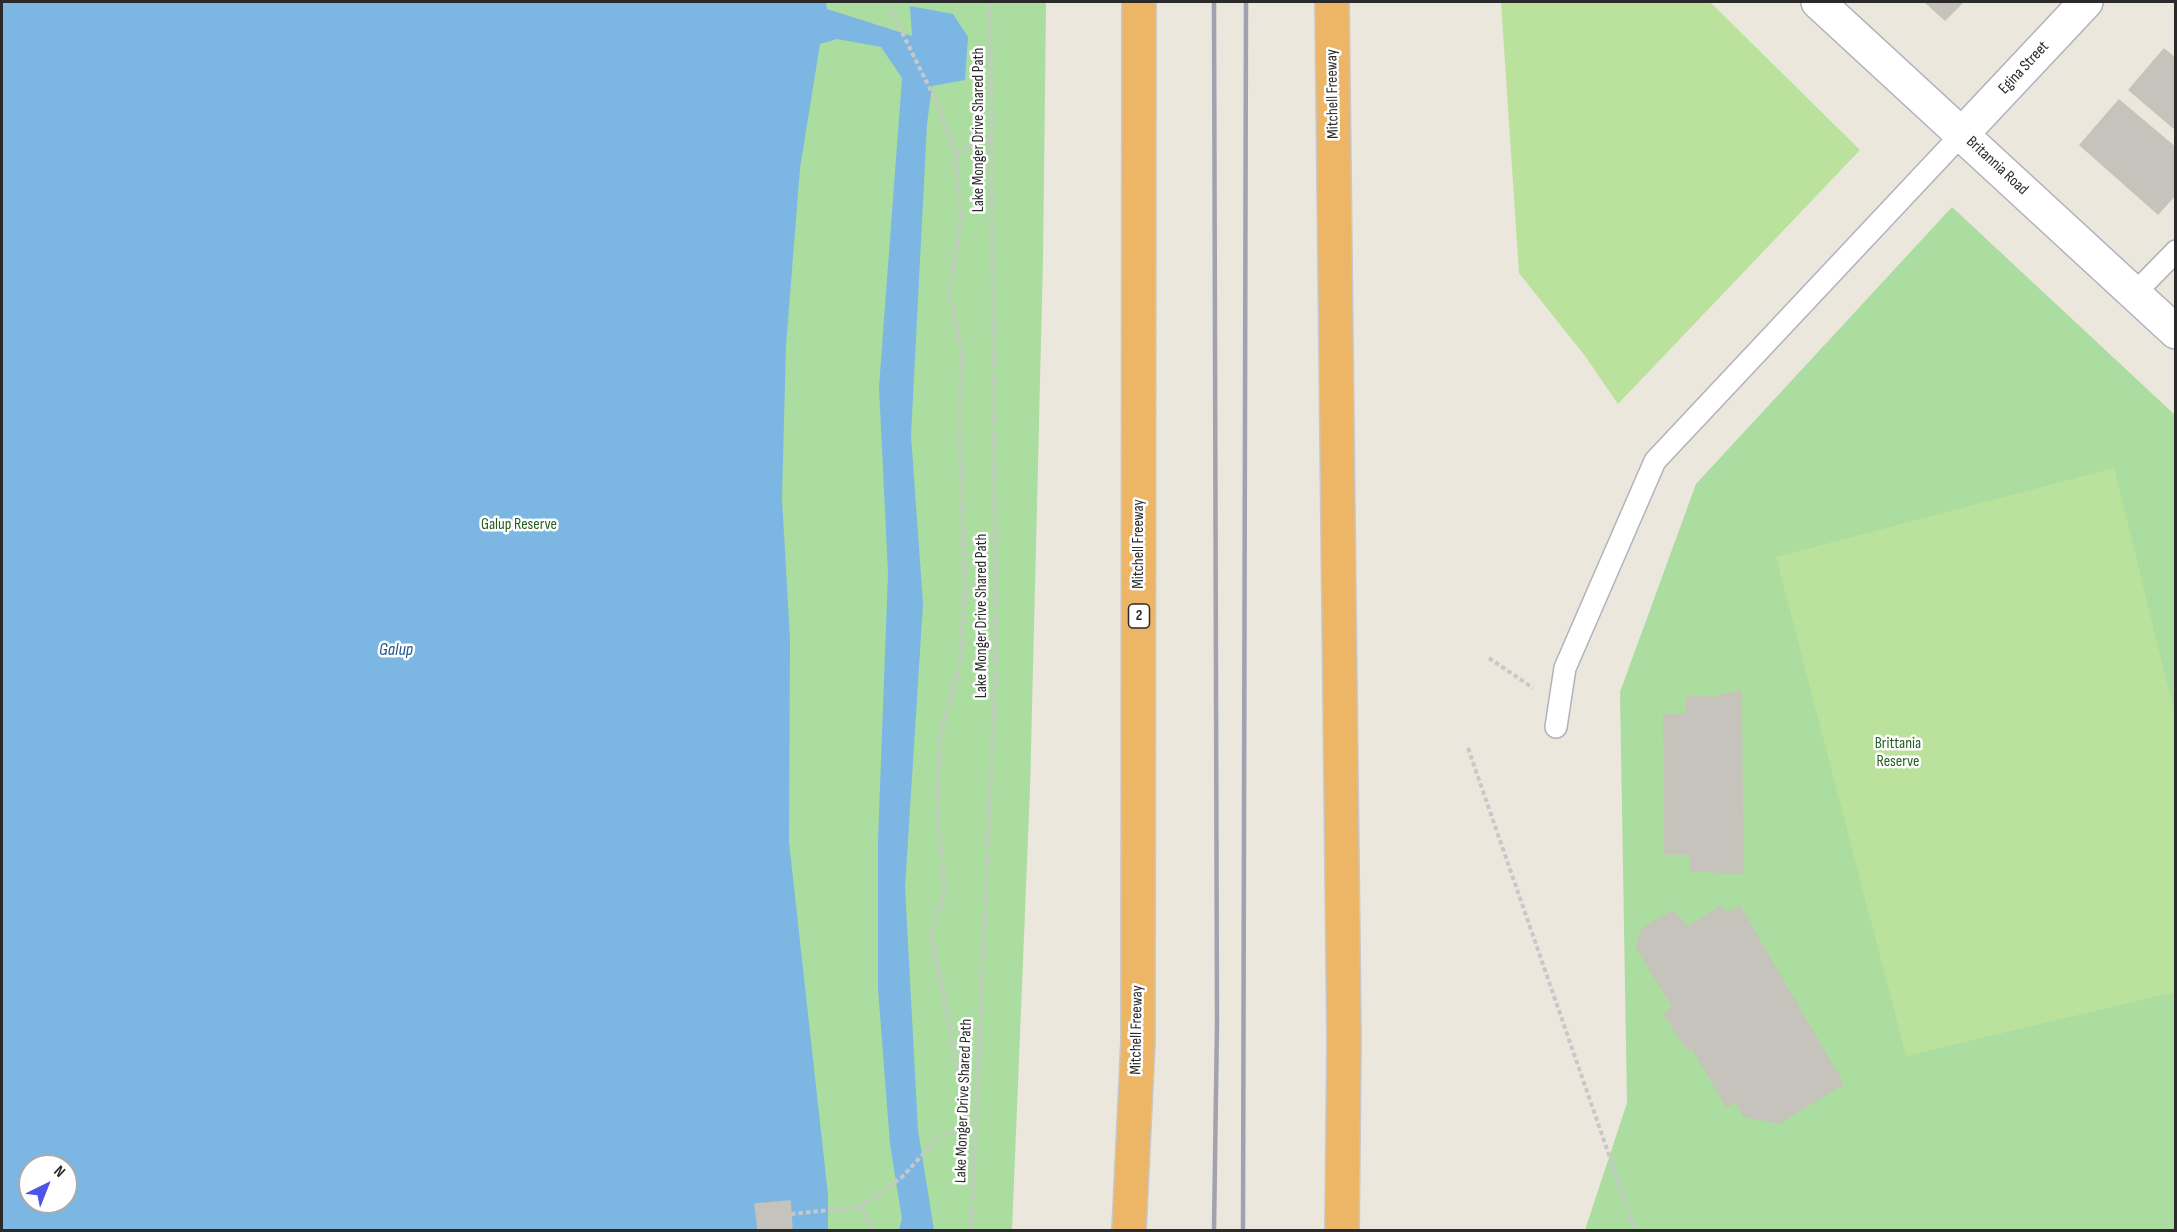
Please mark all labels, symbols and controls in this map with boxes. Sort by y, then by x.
street label: Egina Street [1995,38,2053,98]
street label: Lake Monger Drive Shared Path [969,48,989,212]
street label: Mitchell Freeway [1323,49,1343,139]
street label: Britannia Road [1962,132,2032,200]
street label: Mitchell Freeway [1129,499,1149,589]
park label: Galup Reserve [481,515,557,535]
street label: Lake Monger Drive Shared Path [972,534,992,698]
road number: 2 [1128,604,1150,628]
water label: Galup [379,639,413,661]
park label: Brittania Reserve [1875,734,1921,772]
street label: Mitchell Freeway [1127,985,1147,1075]
street label: Lake Monger Drive Shared Path [952,1018,976,1184]
north arrow [18,1154,78,1214]
text: N [50,1162,69,1182]

